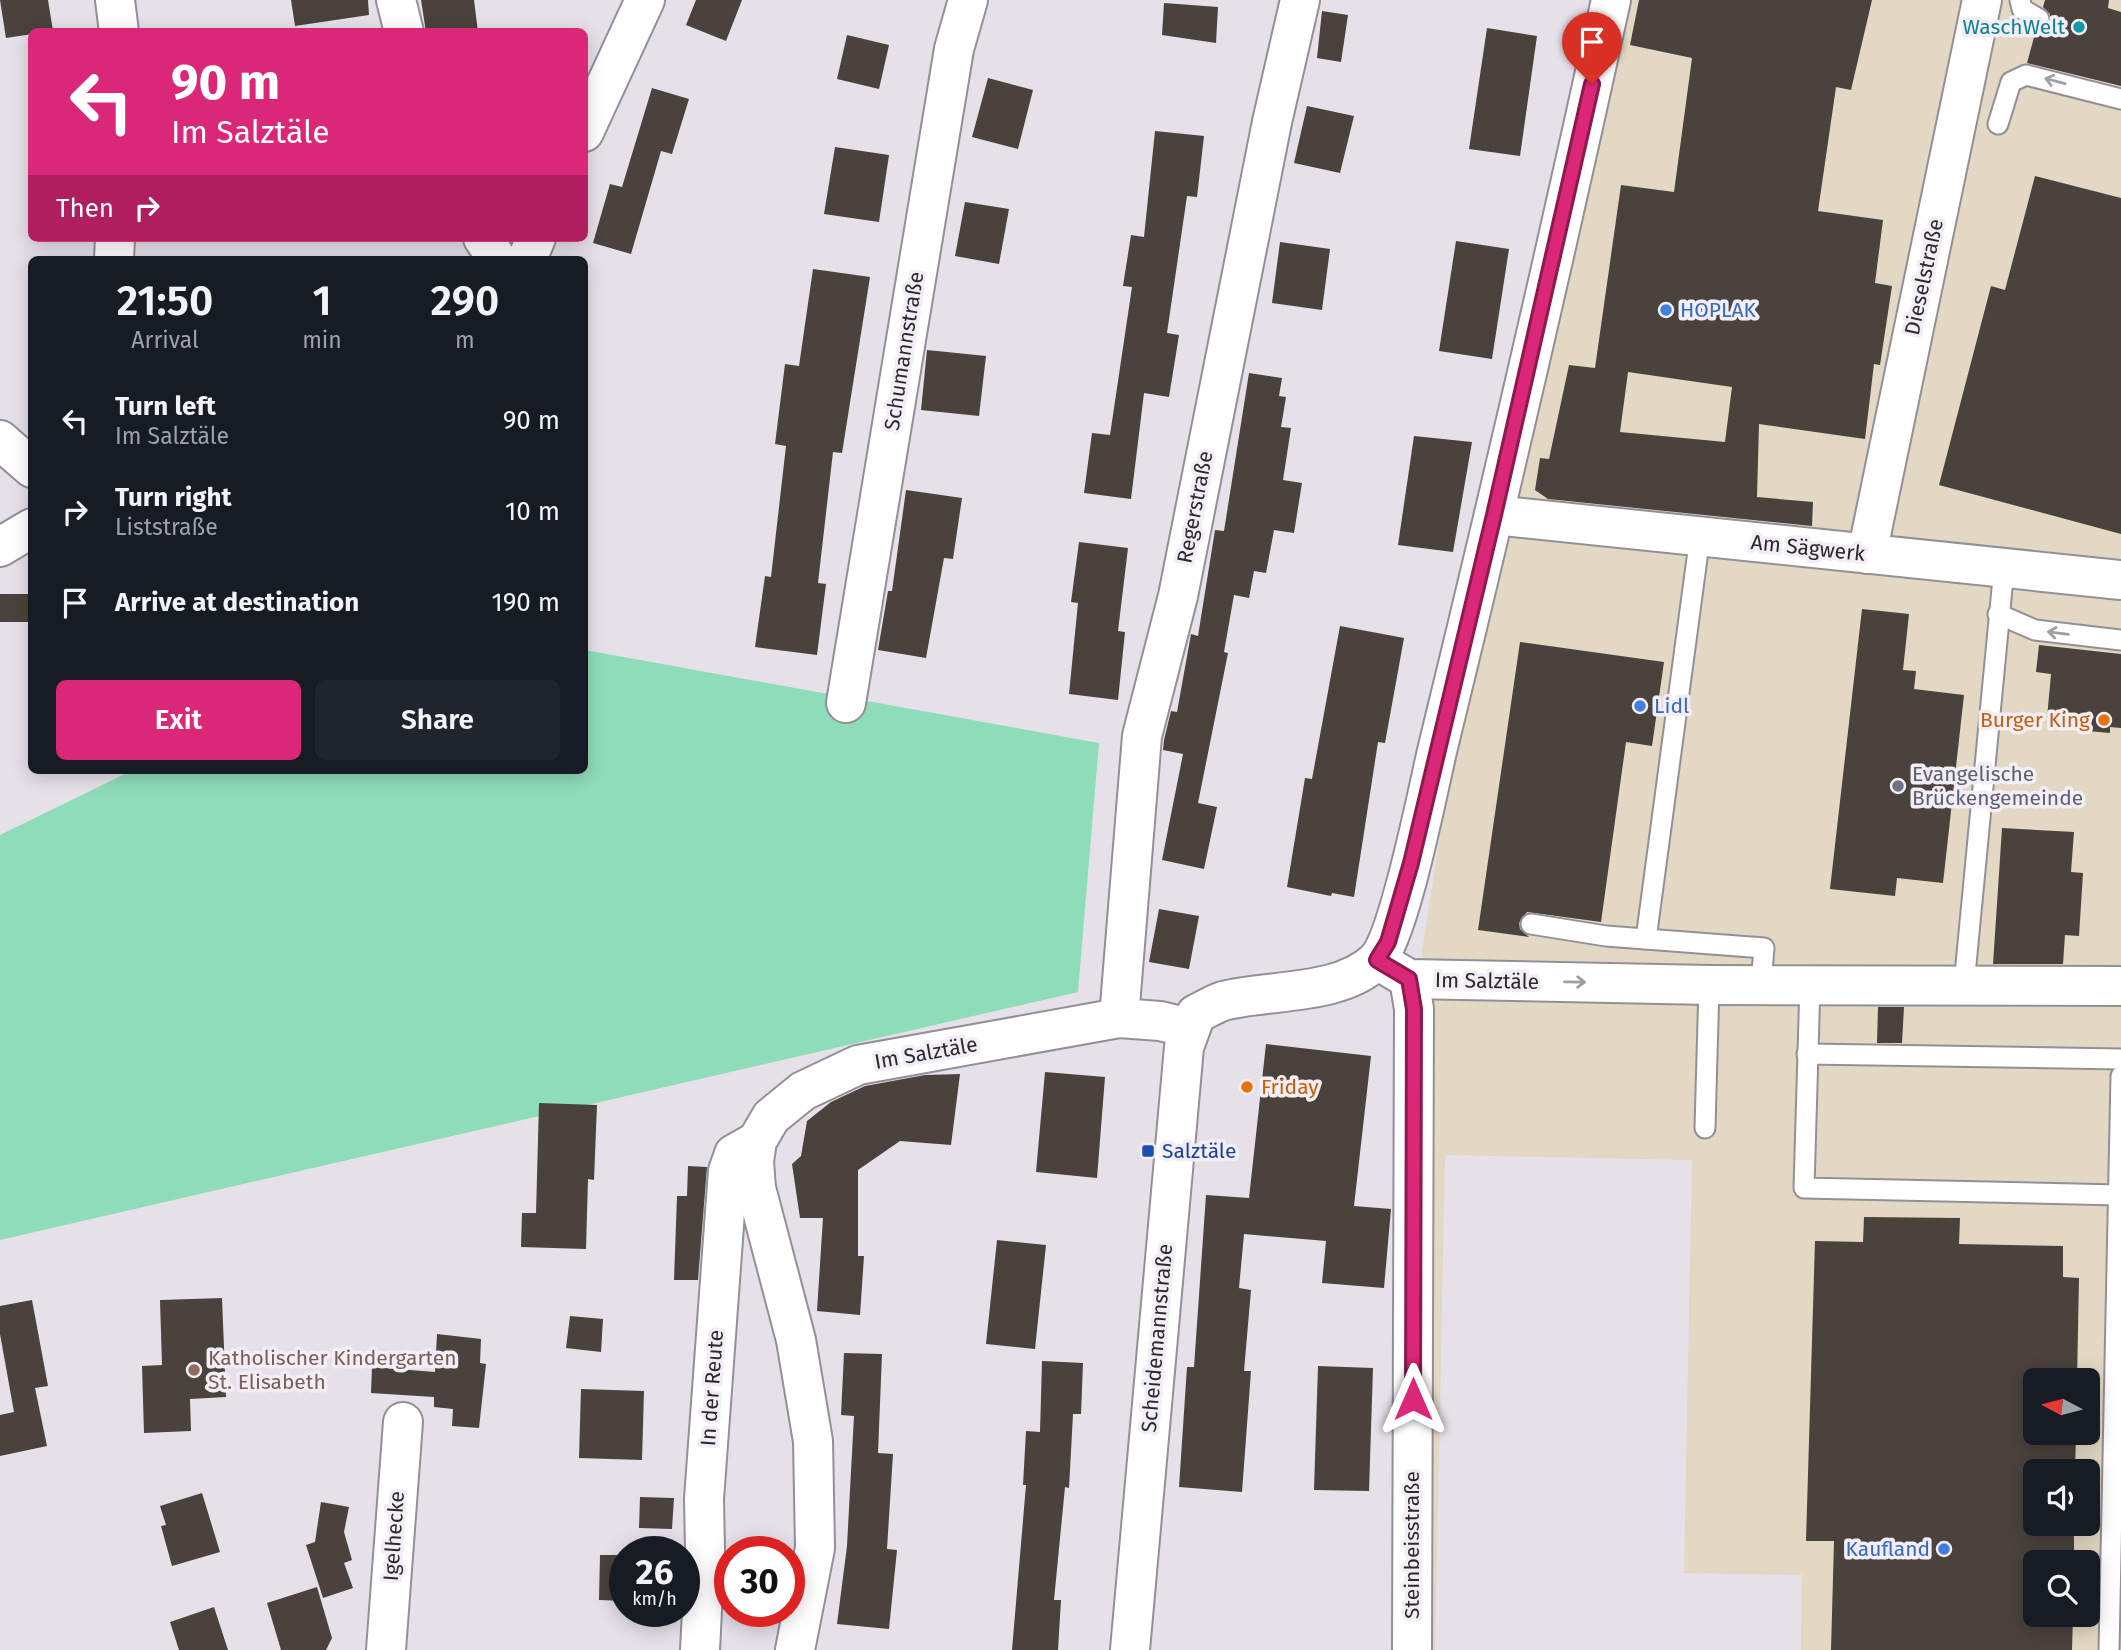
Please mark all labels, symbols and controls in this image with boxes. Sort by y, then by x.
pin [1562,12.0,1622,84]
place label: WaschWelt [1963,14,2065,40]
marker: WaschWelt [2071,19,2087,35]
icon: arrive [1573,23,1611,61]
text: 90 m [171,53,280,112]
icon: left [56,56,147,147]
one-way arrow [2044,74,2067,87]
text: Im Salztäle [171,113,330,151]
icon: right [128,189,166,227]
text: Then [56,193,114,224]
street label: Dieselstraße [1899,216,1949,338]
street label: Schumannstraße [879,270,929,432]
text: 21:50 [117,276,213,326]
text: 1 [312,276,332,326]
text: 290 [431,276,499,326]
place label: HOPLAK [1680,297,1757,323]
marker: HOPLAK [1658,302,1674,318]
text: Arrival [131,326,199,354]
text: min [302,326,342,354]
text: m [455,326,475,354]
text: Turn left [115,391,216,422]
icon: left [56,402,94,440]
text: 90 m [503,405,560,436]
text: Im Salztäle [115,422,229,450]
street label: Regerstraße [1171,449,1219,565]
text: Turn right [115,482,232,513]
icon: right [56,493,94,531]
text: 10 m [505,496,560,527]
text: Liststraße [115,513,218,541]
street label: Am Sägwerk [1750,529,1867,567]
icon: arrive [56,584,94,622]
text: Arrive at destination [115,587,359,618]
text: 190 m [491,587,560,618]
one-way arrow [2047,626,2070,639]
button: Exit [56,680,301,760]
button: Share [315,680,560,760]
place label: Lidl [1654,693,1689,719]
marker: Lidl [1632,698,1648,714]
place label: Burger King [1980,707,2090,733]
marker: Burger King [2096,712,2112,728]
place label: Evangelische Brückengemeinde [1912,761,2083,811]
marker: Evangelische Brückengemeinde [1890,778,1906,794]
street label: Im Salztäle [1435,967,1539,995]
one-way arrow [1564,975,1587,989]
street label: Im Salztäle [872,1031,980,1075]
place label: Friday [1261,1074,1319,1100]
marker: Friday [1239,1079,1255,1095]
place label: Salztäle [1162,1138,1236,1164]
marker: Salztäle [1140,1143,1156,1159]
street label: Scheidemannstraße [1136,1243,1178,1433]
street label: In der Reute [695,1329,729,1447]
place label: Katholischer Kindergarten St. Elisabeth [208,1345,457,1395]
marker: Katholischer Kindergarten St. Elisabeth [186,1362,202,1378]
position arrow [1376,1362,1450,1436]
north arrow [2023,1368,2100,1446]
map controls [2023,1368,2100,1627]
button: sound [2023,1459,2100,1536]
street label: Steinbeisstraße [1399,1471,1425,1619]
street label: Igelhecke [378,1490,410,1582]
speed limit sign: 30 [714,1536,805,1627]
place label: Kaufland [1846,1536,1930,1562]
marker: Kaufland [1936,1541,1952,1557]
button: search [2023,1550,2100,1627]
text: 26 [636,1551,673,1593]
text: km/h [632,1588,677,1610]

